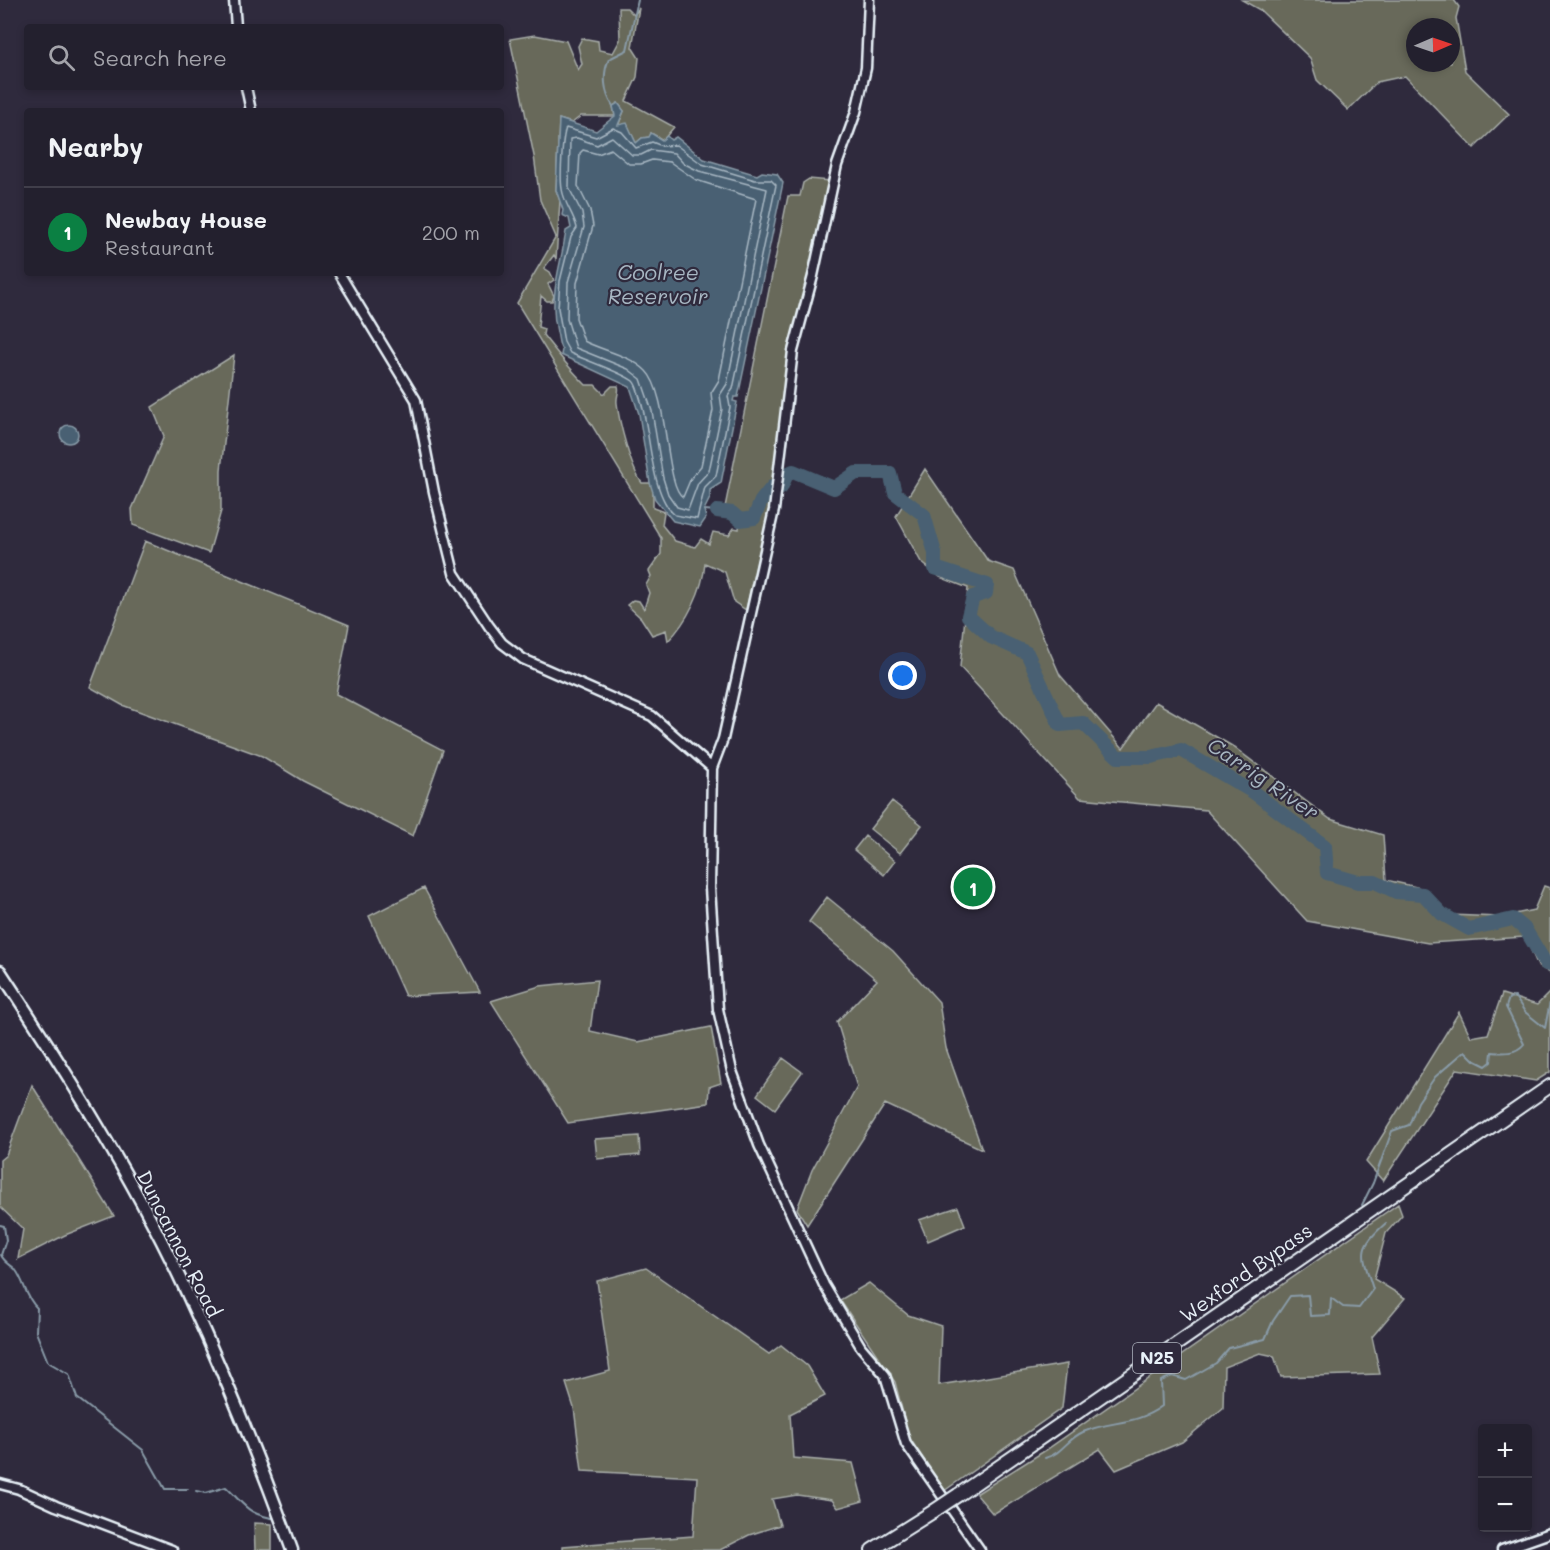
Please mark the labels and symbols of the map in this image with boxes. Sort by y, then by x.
north arrow [1406,18,1460,72]
water label: Coolree Reservoir [608,258,708,309]
your location [888,661,917,690]
water label: Carrig River [1203,730,1325,825]
pin: 1 [954,864,992,910]
street label: Duncannon Road [132,1166,228,1321]
street label: Wexford Bypass [1174,1217,1317,1328]
road number: N25 [1133,1343,1181,1373]

